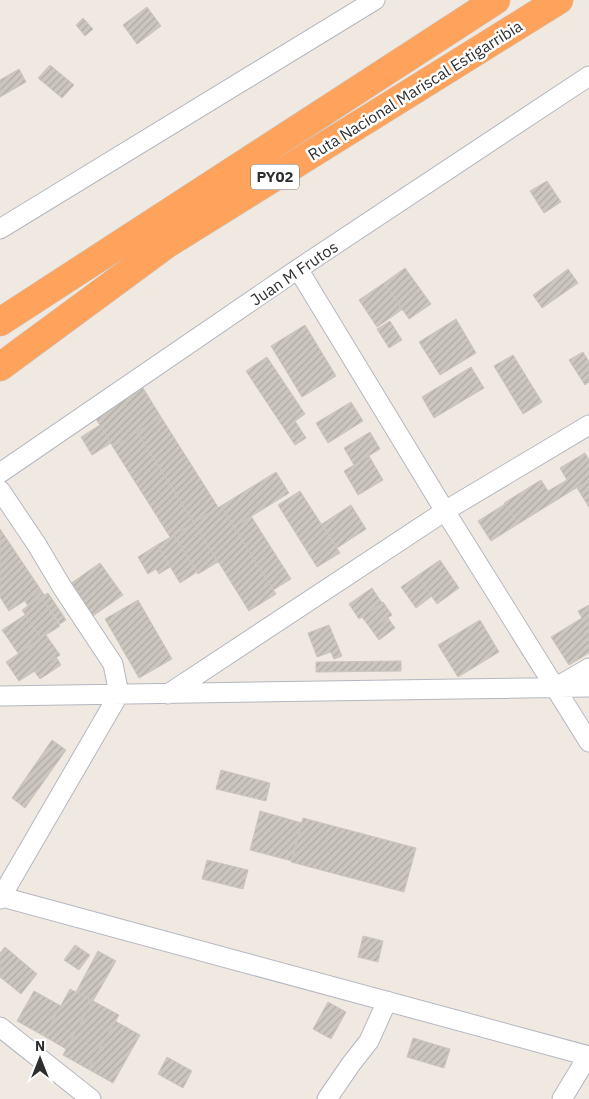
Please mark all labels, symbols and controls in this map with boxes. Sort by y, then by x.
street label: Ruta Nacional Mariscal Estigarribia [304,15,526,164]
road number: PY02 [251,164,299,190]
street label: Juan M Frutos [246,236,342,310]
north arrow [15,1034,65,1084]
text: N [35,1037,45,1055]

